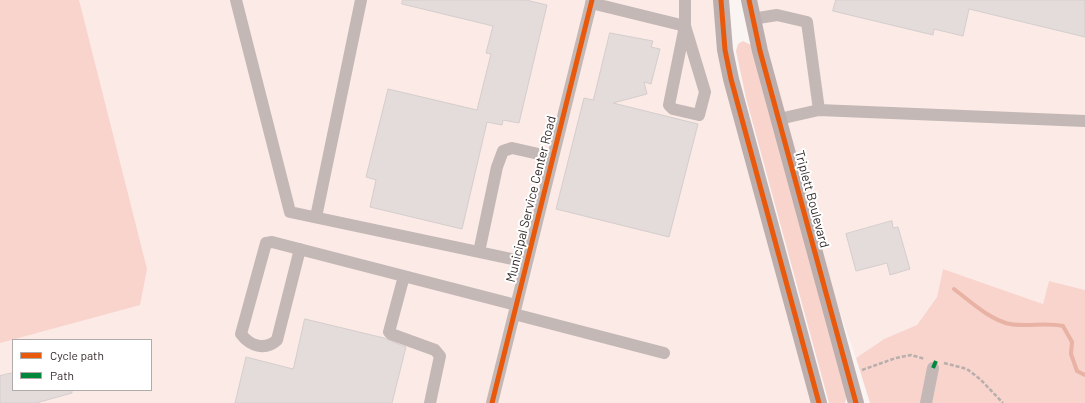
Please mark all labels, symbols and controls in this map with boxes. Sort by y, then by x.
street label: Municipal Service Center Road [503,114,559,284]
street label: Triplett Boulevard [791,149,833,249]
legend [12,339,152,391]
text: Cycle path [50,348,104,362]
text: Path [50,368,74,382]

